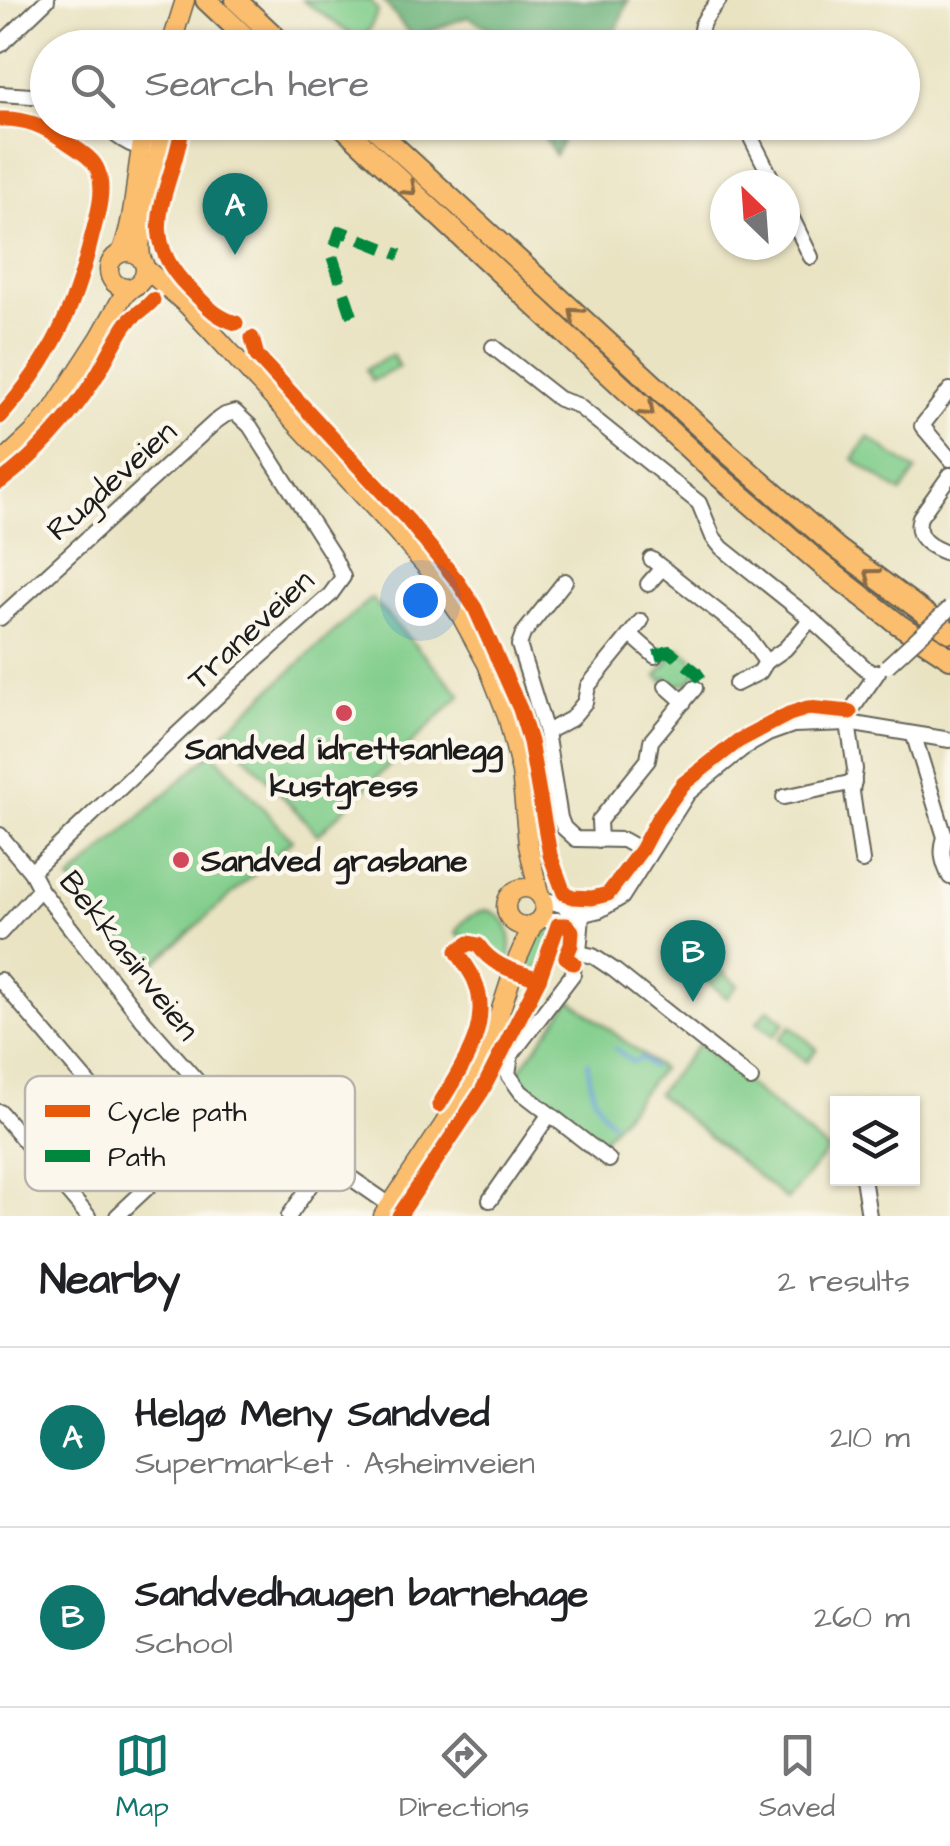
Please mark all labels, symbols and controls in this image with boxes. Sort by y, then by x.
search box [30,30,920,140]
icon: search [65,58,120,113]
text: Search here [145,59,369,111]
north arrow [710,170,800,260]
pin: A [202,172,268,255]
one-way arrow [398,177,417,195]
one-way arrow [568,307,587,325]
one-way arrow [636,398,654,416]
street label: Rugdeveien [37,410,187,552]
street label: Traneveien [177,559,325,701]
one-way arrow [864,569,882,586]
your location [395,575,446,626]
marker: Sandved idrettsanlegg kustgress [333,702,355,724]
place label: Sandved idrettsanlegg kustgress [184,727,504,810]
place label: Sandved grasbane [200,839,467,885]
marker: Sandved grasbane [170,849,192,871]
street label: Bekkasinveien [48,861,210,1050]
pin: B [660,920,726,1002]
legend [25,1076,355,1191]
text: Cycle path [108,1093,247,1134]
map controls [830,1096,920,1186]
button: layers [830,1096,920,1186]
text: Path [108,1138,165,1177]
text: Nearby [40,1252,180,1310]
text: 2 results [778,1259,910,1304]
text: Helgø Meny Sandved [135,1389,490,1441]
text: A [62,1415,83,1460]
text: 210 m [830,1415,910,1460]
text: Supermarket · Asheimveien [135,1441,535,1486]
text: Sandvedhaugen barnehage [135,1569,588,1621]
text: B [61,1595,84,1640]
text: 260 m [814,1595,910,1640]
text: School [135,1621,233,1666]
tab: Map [115,1728,170,1827]
tab: Directions [399,1728,529,1827]
tab: Saved [759,1728,835,1827]

